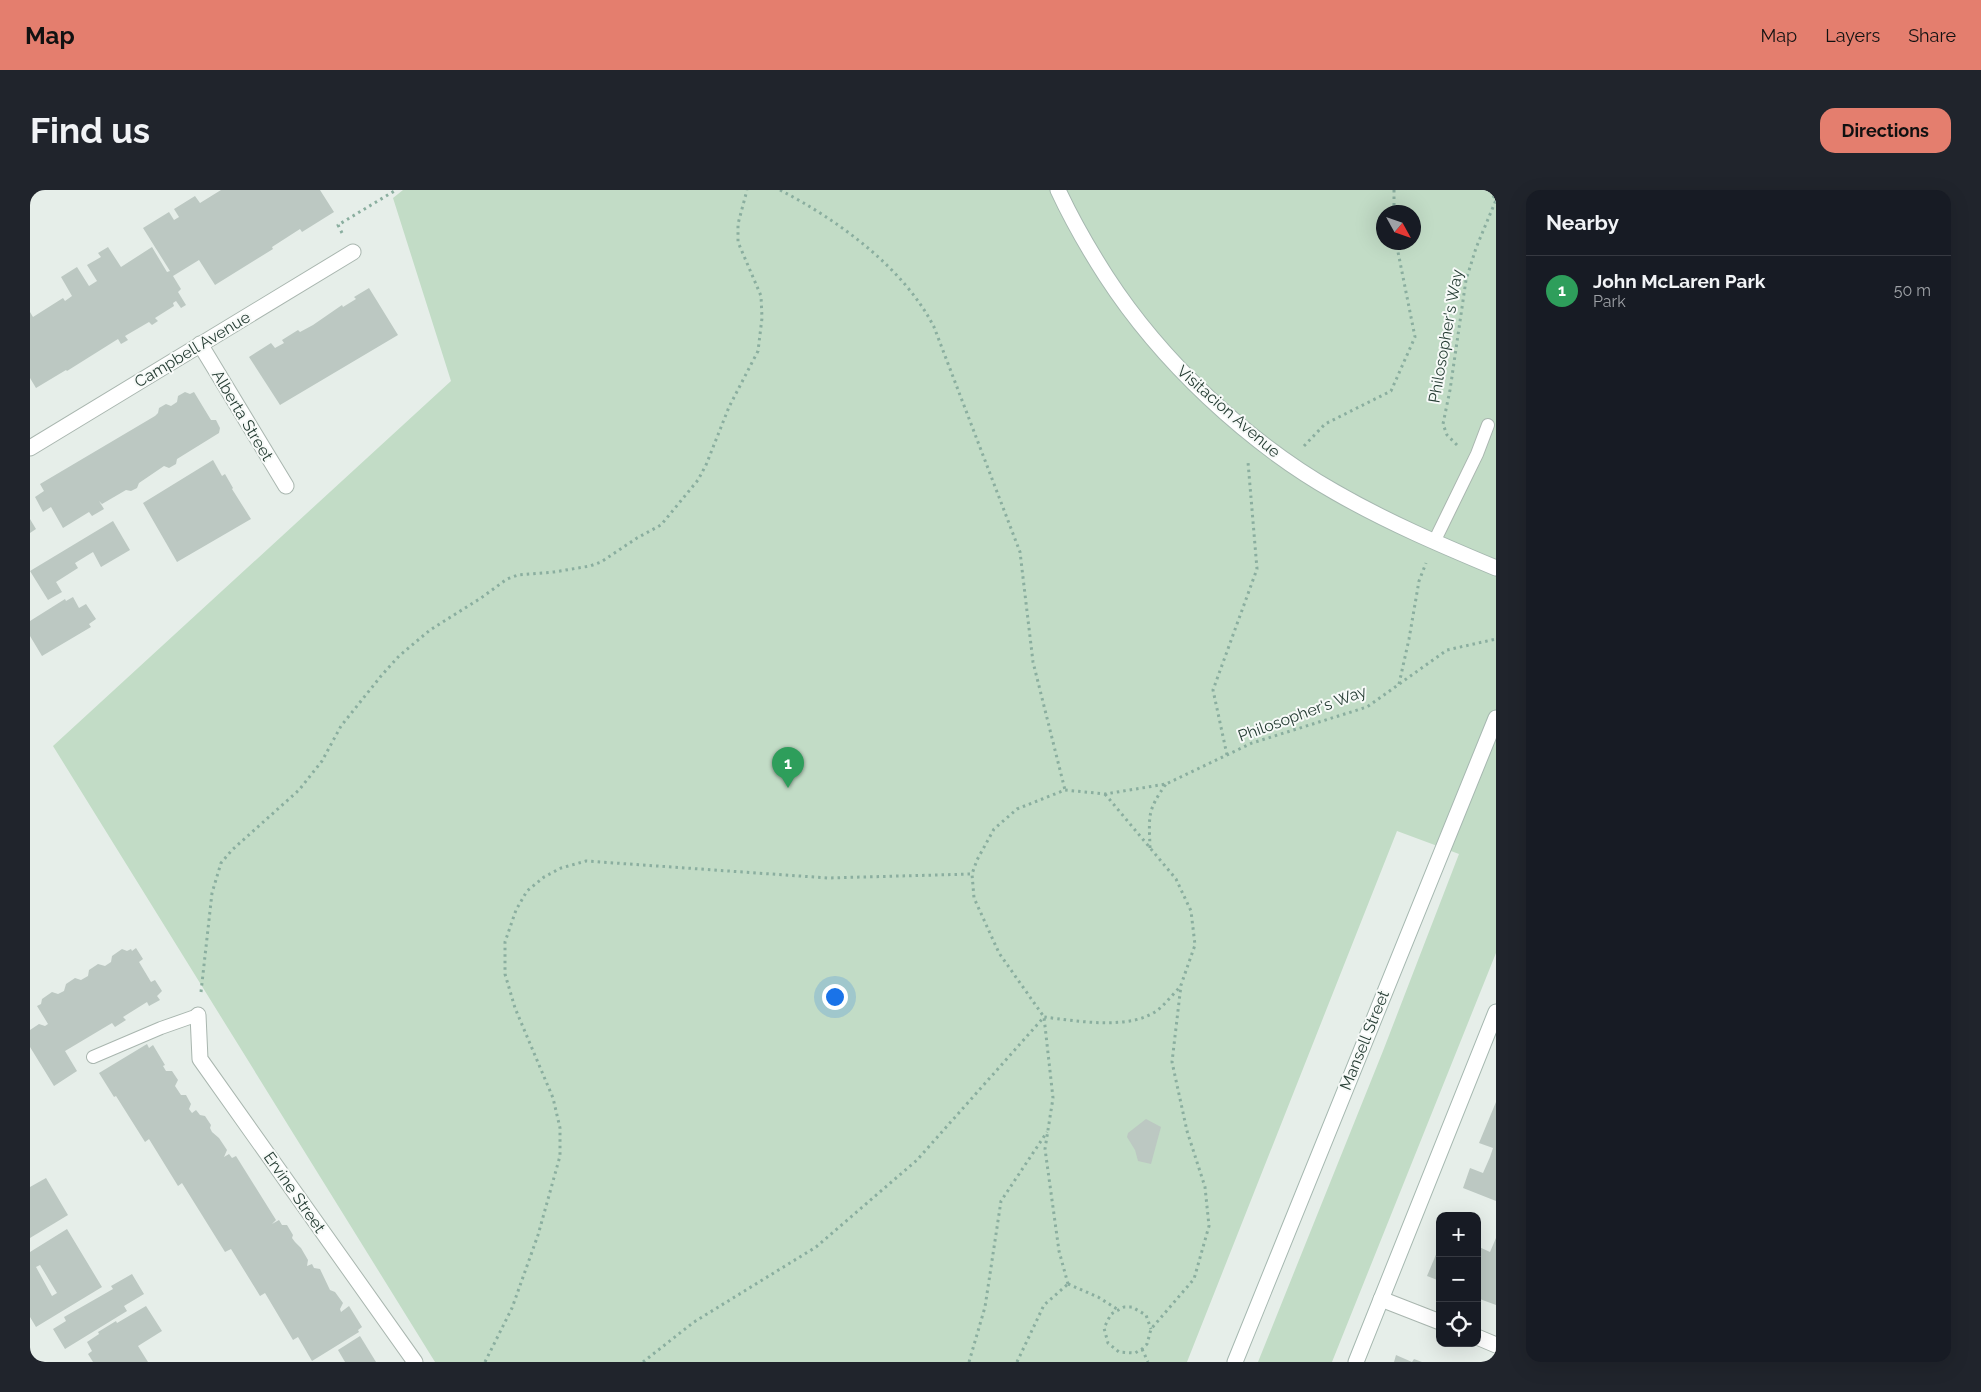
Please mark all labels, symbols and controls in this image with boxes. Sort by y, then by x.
text: Map [25,21,75,50]
text: Map [1761,25,1797,46]
text: Layers [1825,25,1880,46]
text: Share [1908,25,1956,46]
button: Directions [1820,108,1951,153]
text: Find us [30,110,150,151]
north arrow [1376,205,1421,250]
text: Nearby [1546,210,1619,235]
street label: Philosopher's Way [1424,267,1467,404]
text: John McLaren Park [1593,270,1765,292]
text: 1 [1558,281,1566,300]
text: 50 m [1894,281,1931,300]
text: Park [1593,292,1626,311]
street label: Campbell Avenue [131,307,254,391]
street label: Visitacion Avenue [1173,361,1284,461]
street label: Alberta Street [208,366,277,465]
street label: Philosopher's Way [1235,681,1369,746]
pin: 1 [772,747,804,788]
your location [822,984,848,1010]
street label: Mansell Street [1336,987,1393,1093]
street label: Ervine Street [260,1148,330,1237]
map controls [1436,1212,1481,1347]
button: + [1436,1212,1481,1257]
button: − [1436,1257,1481,1302]
button: locate [1436,1302,1481,1347]

